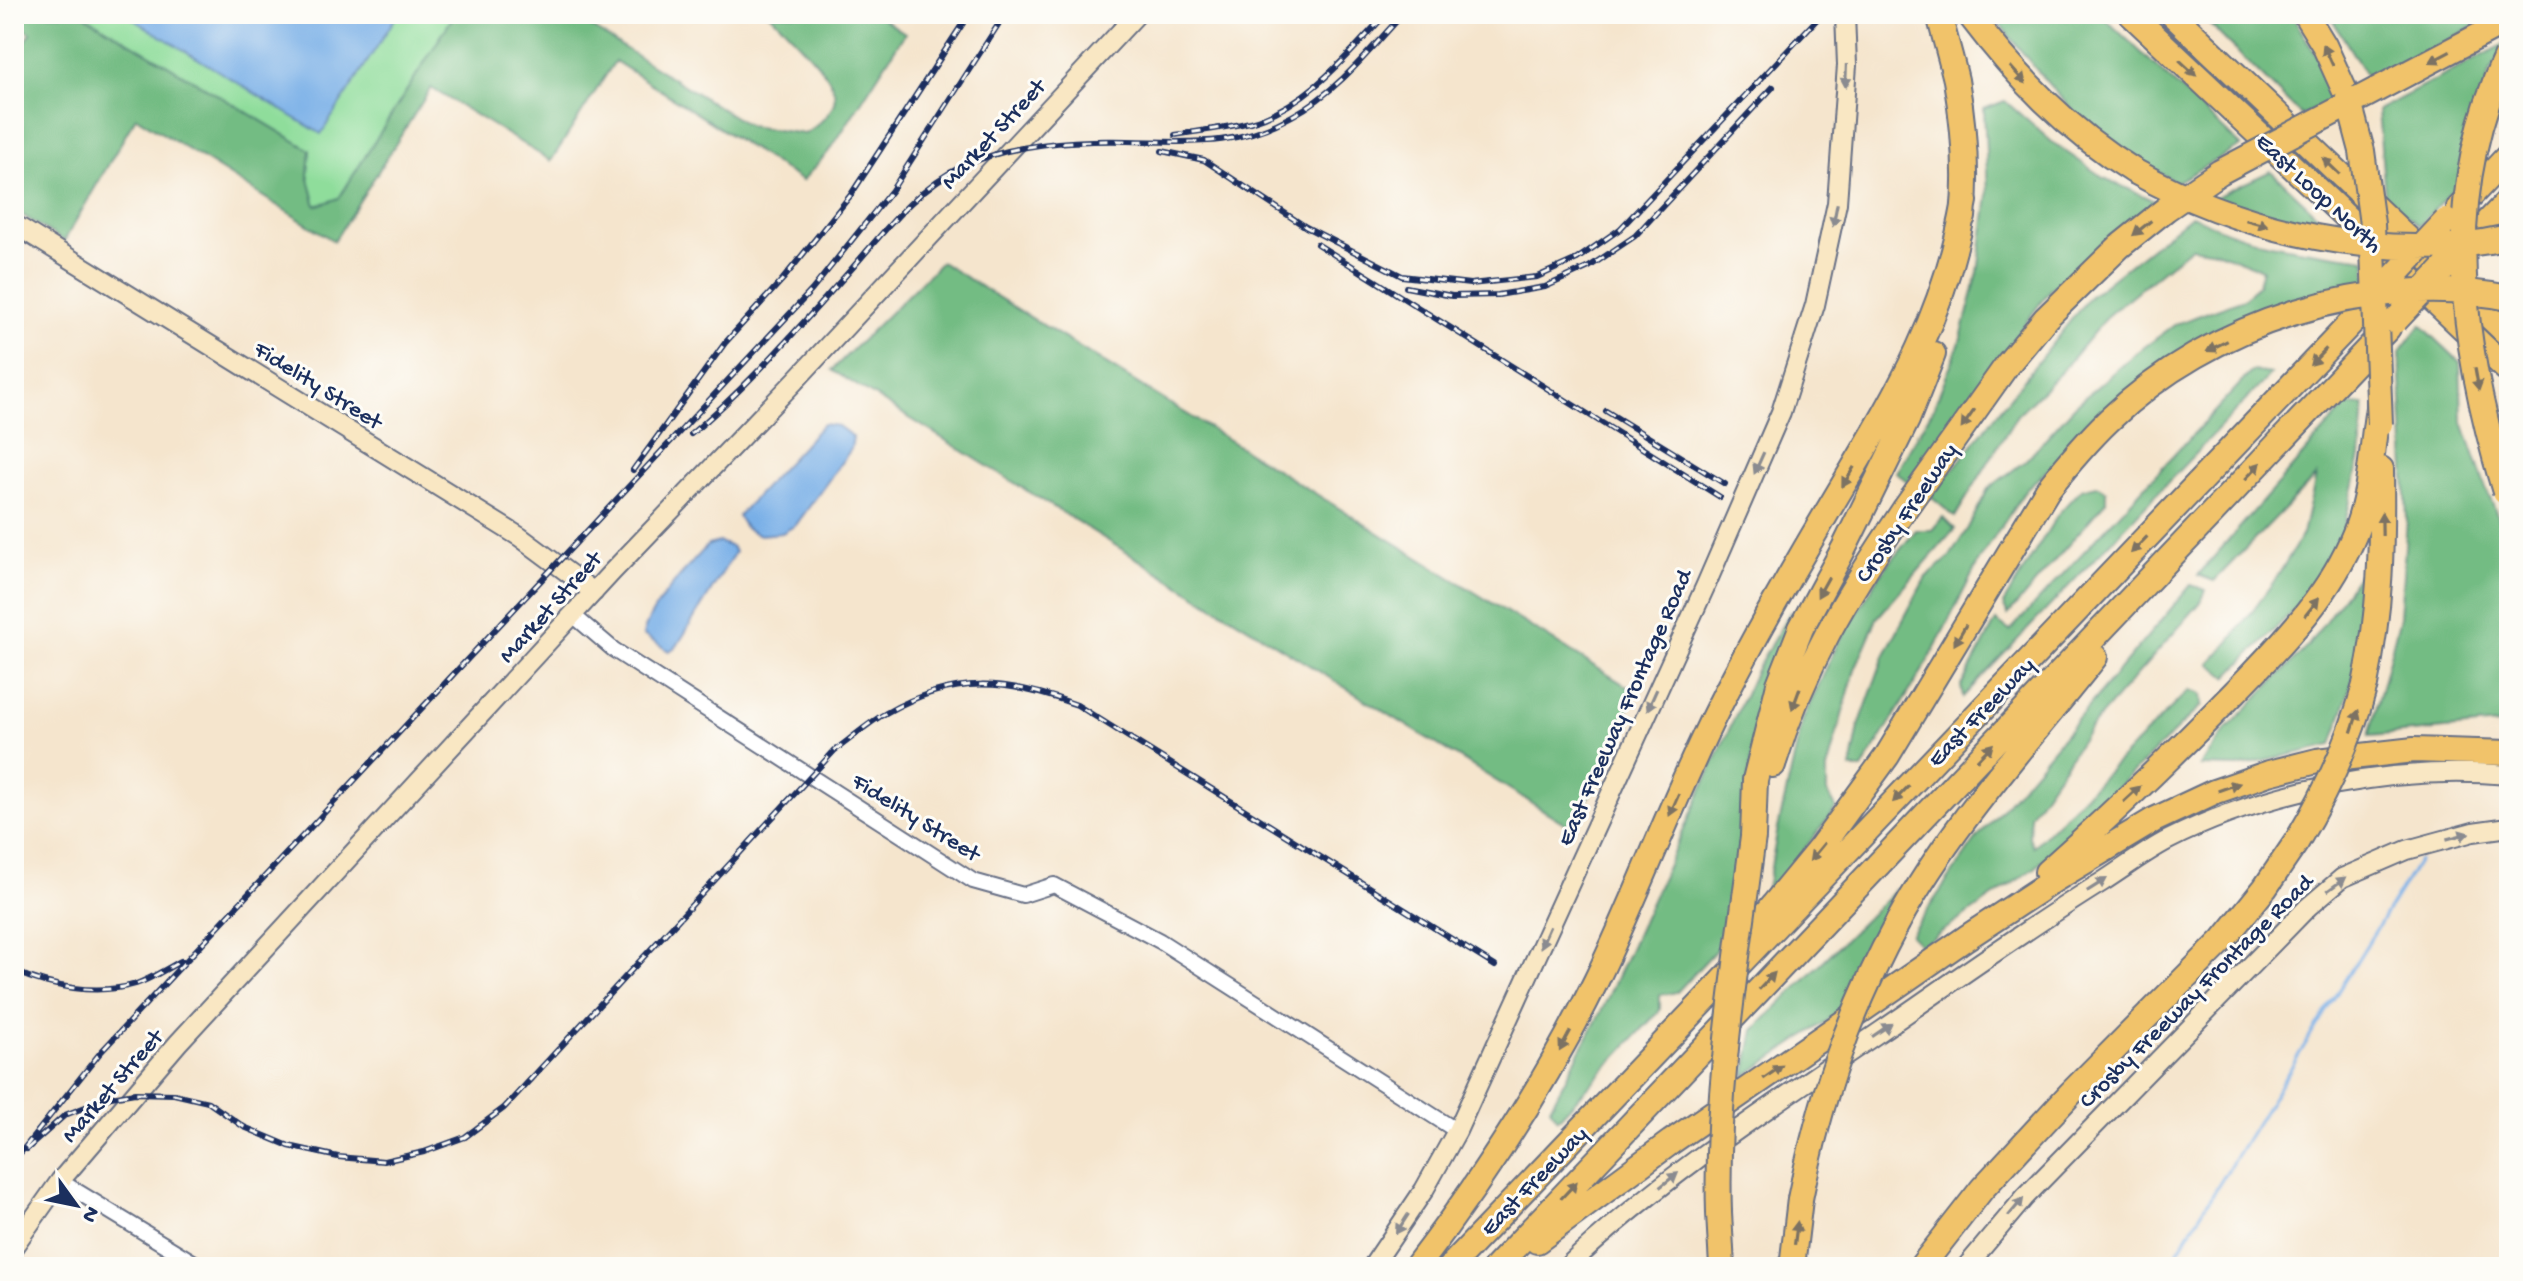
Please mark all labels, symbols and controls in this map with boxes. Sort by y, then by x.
one-way arrow [2321,43,2335,67]
one-way arrow [2429,49,2451,63]
one-way arrow [2178,58,2197,76]
one-way arrow [1840,64,1853,89]
one-way arrow [2008,65,2026,84]
street label: Market Street [936,72,1055,197]
street label: East Loop North [2248,128,2387,261]
one-way arrow [2322,157,2341,175]
one-way arrow [1828,203,1841,228]
one-way arrow [2245,217,2269,230]
one-way arrow [2133,219,2153,236]
street label: Fidelity Street [247,336,388,439]
one-way arrow [2205,339,2228,352]
one-way arrow [2309,347,2328,366]
one-way arrow [2471,367,2483,392]
one-way arrow [1961,409,1976,430]
street label: Crosby Freeway [1851,438,1965,589]
one-way arrow [1752,452,1765,475]
one-way arrow [2244,462,2262,481]
one-way arrow [1842,466,1856,488]
one-way arrow [2375,511,2388,536]
one-way arrow [2130,535,2148,554]
street label: Market Street [494,545,611,670]
street label: East Freeway Frontage Road [1552,564,1701,851]
one-way arrow [1817,575,1830,598]
one-way arrow [2304,597,2320,617]
one-way arrow [1953,624,1967,646]
street label: East Freeway [1923,652,2042,775]
one-way arrow [1789,687,1801,711]
one-way arrow [1645,688,1658,712]
one-way arrow [2349,708,2361,732]
one-way arrow [1975,743,1994,762]
street label: Fidelity Street [845,768,986,871]
one-way arrow [2217,780,2241,792]
one-way arrow [1892,784,1911,803]
one-way arrow [2122,785,2141,803]
one-way arrow [1668,793,1681,817]
one-way arrow [2445,830,2470,842]
one-way arrow [1809,842,1826,862]
street label: Crosby Freeway Frontage Road [2074,868,2322,1116]
one-way arrow [2327,876,2347,892]
one-way arrow [2086,878,2108,892]
one-way arrow [1538,926,1552,949]
one-way arrow [1758,972,1776,991]
street label: Market Street [56,1023,172,1150]
one-way arrow [1871,1023,1892,1038]
one-way arrow [1558,1029,1571,1052]
one-way arrow [1762,1065,1783,1080]
street label: East Freeway [1476,1121,1595,1244]
north arrow [36,1165,116,1245]
one-way arrow [1659,1172,1679,1188]
one-way arrow [1559,1181,1578,1200]
one-way arrow [2007,1198,2024,1218]
text: N [75,1201,104,1227]
one-way arrow [1395,1213,1409,1235]
one-way arrow [1790,1220,1803,1245]

